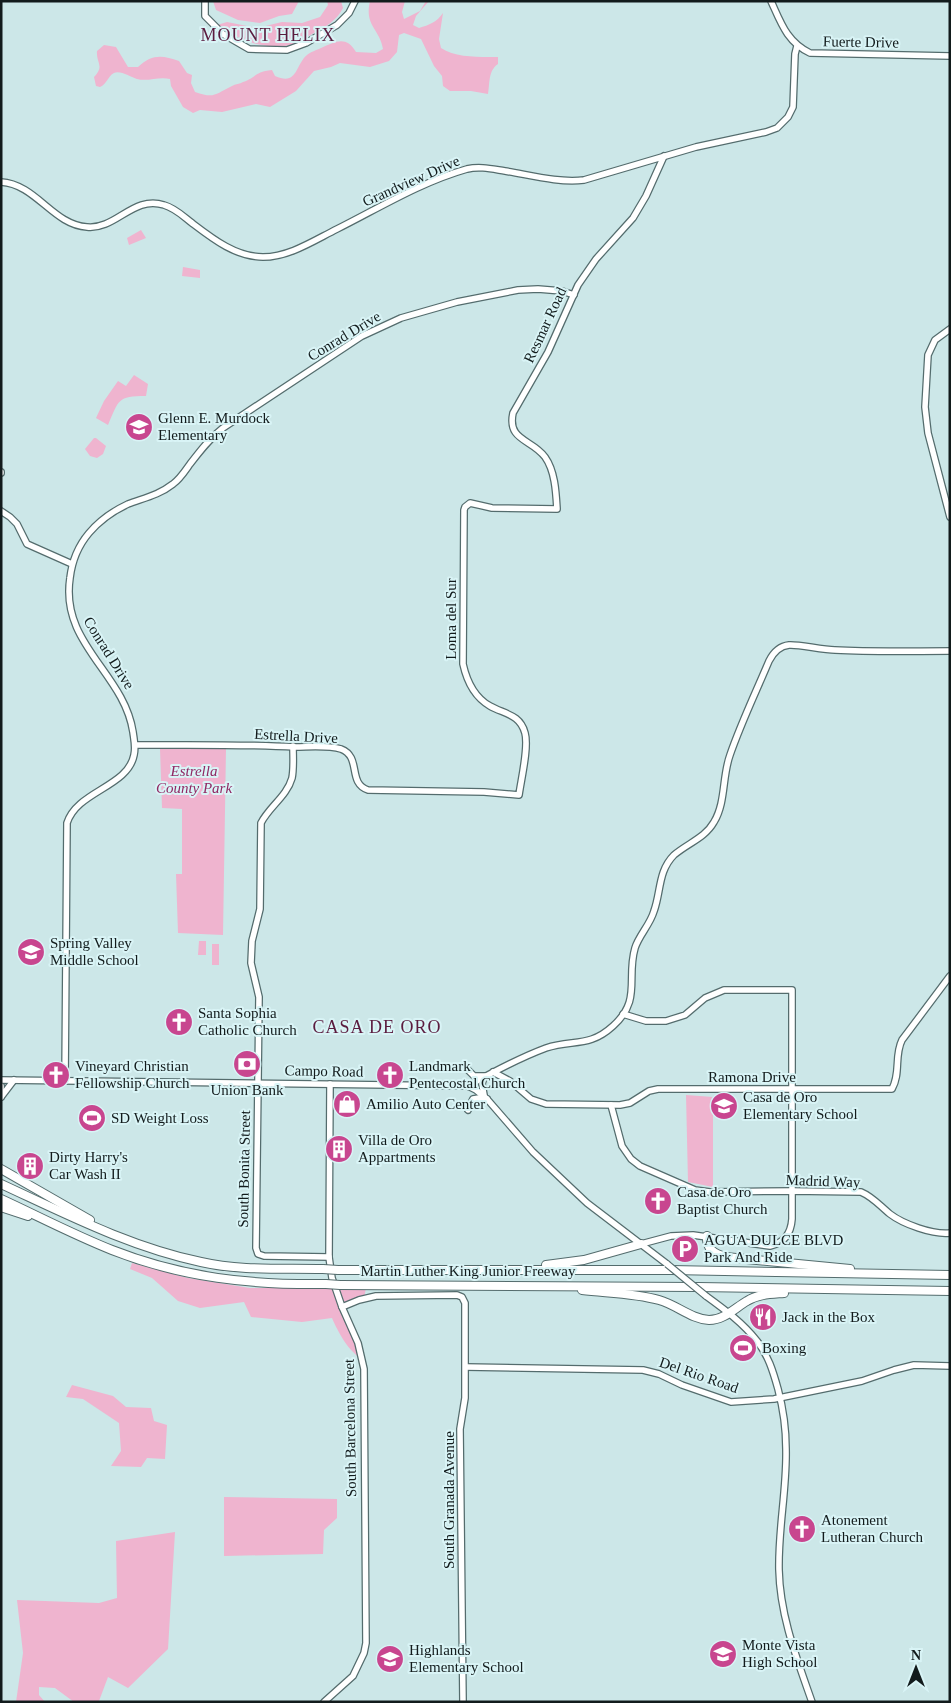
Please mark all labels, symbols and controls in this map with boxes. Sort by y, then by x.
district label: MOUNT HELIX [200,25,336,45]
street label: Fuerte Drive [823,33,900,51]
street label: Grandview Drive [360,152,462,210]
street label: Resmar Road [521,284,570,365]
street label: Conrad Drive [305,308,384,364]
place label: Glenn E. Murdock Elementary [158,410,271,443]
school or university icon: Glenn E. Murdock Elementary [124,412,154,442]
street label: Loma del Sur [443,578,459,660]
street label: Conrad Drive [80,614,138,692]
street label: Estrella Drive [254,726,339,746]
park label: Estrella County Park [156,763,232,796]
place label: Spring Valley Middle School [50,935,139,968]
school or university icon: Spring Valley Middle School [16,937,46,967]
place label: Santa Sophia Catholic Church [198,1005,297,1038]
church icon: Santa Sophia Catholic Church [164,1007,194,1037]
district label: CASA DE ORO [312,1017,442,1037]
bank icon: Union Bank [232,1049,262,1079]
place label: Vineyard Christian Fellowship Church [75,1058,190,1091]
place label: Landmark Pentecostal Church [409,1058,526,1091]
church icon: Vineyard Christian Fellowship Church [41,1060,71,1090]
church icon: Landmark Pentecostal Church [375,1060,405,1090]
street label: Campo Road [284,1062,364,1080]
street label: Ramona Drive [708,1069,796,1085]
place label: Union Bank [211,1082,284,1098]
shop icon: Amilio Auto Center [332,1089,362,1119]
place label: Casa de Oro Elementary School [743,1089,858,1122]
school or university icon: Casa de Oro Elementary School [709,1091,739,1121]
place label: Amilio Auto Center [366,1096,485,1112]
sports icon: SD Weight Loss [77,1103,107,1133]
street label: South Bonita Street [235,1109,253,1228]
place label: SD Weight Loss [111,1110,209,1126]
place label: Villa de Oro Appartments [358,1132,436,1165]
building icon: Villa de Oro Appartments [324,1134,354,1164]
place label: Dirty Harry's Car Wash II [49,1149,128,1182]
building icon: Dirty Harry's Car Wash II [15,1151,45,1181]
street label: Madrid Way [785,1172,861,1190]
place label: Casa de Oro Baptist Church [677,1184,768,1217]
church icon: Casa de Oro Baptist Church [643,1186,673,1216]
place label: AGUA DULCE BLVD Park And Ride [704,1232,844,1265]
parking icon: AGUA DULCE BLVD Park And Ride [670,1234,700,1264]
street label: Martin Luther King Junior Freeway [361,1263,576,1279]
restaurant icon: Jack in the Box [748,1302,778,1332]
place label: Jack in the Box [782,1309,875,1325]
sports icon: Boxing [728,1333,758,1363]
place label: Boxing [762,1340,807,1356]
street label: Del Rio Road [657,1354,741,1396]
street label: South Barcelona Street [341,1358,359,1497]
street label: South Granada Avenue [441,1431,457,1569]
place label: Atonement Lutheran Church [821,1512,924,1545]
church icon: Atonement Lutheran Church [787,1514,817,1544]
place label: Monte Vista High School [742,1637,817,1670]
school or university icon: Monte Vista High School [708,1639,738,1669]
place label: Highlands Elementary School [409,1642,524,1675]
north arrow [891,1643,941,1693]
school or university icon: Highlands Elementary School [375,1644,405,1674]
text: N [911,1648,921,1663]

